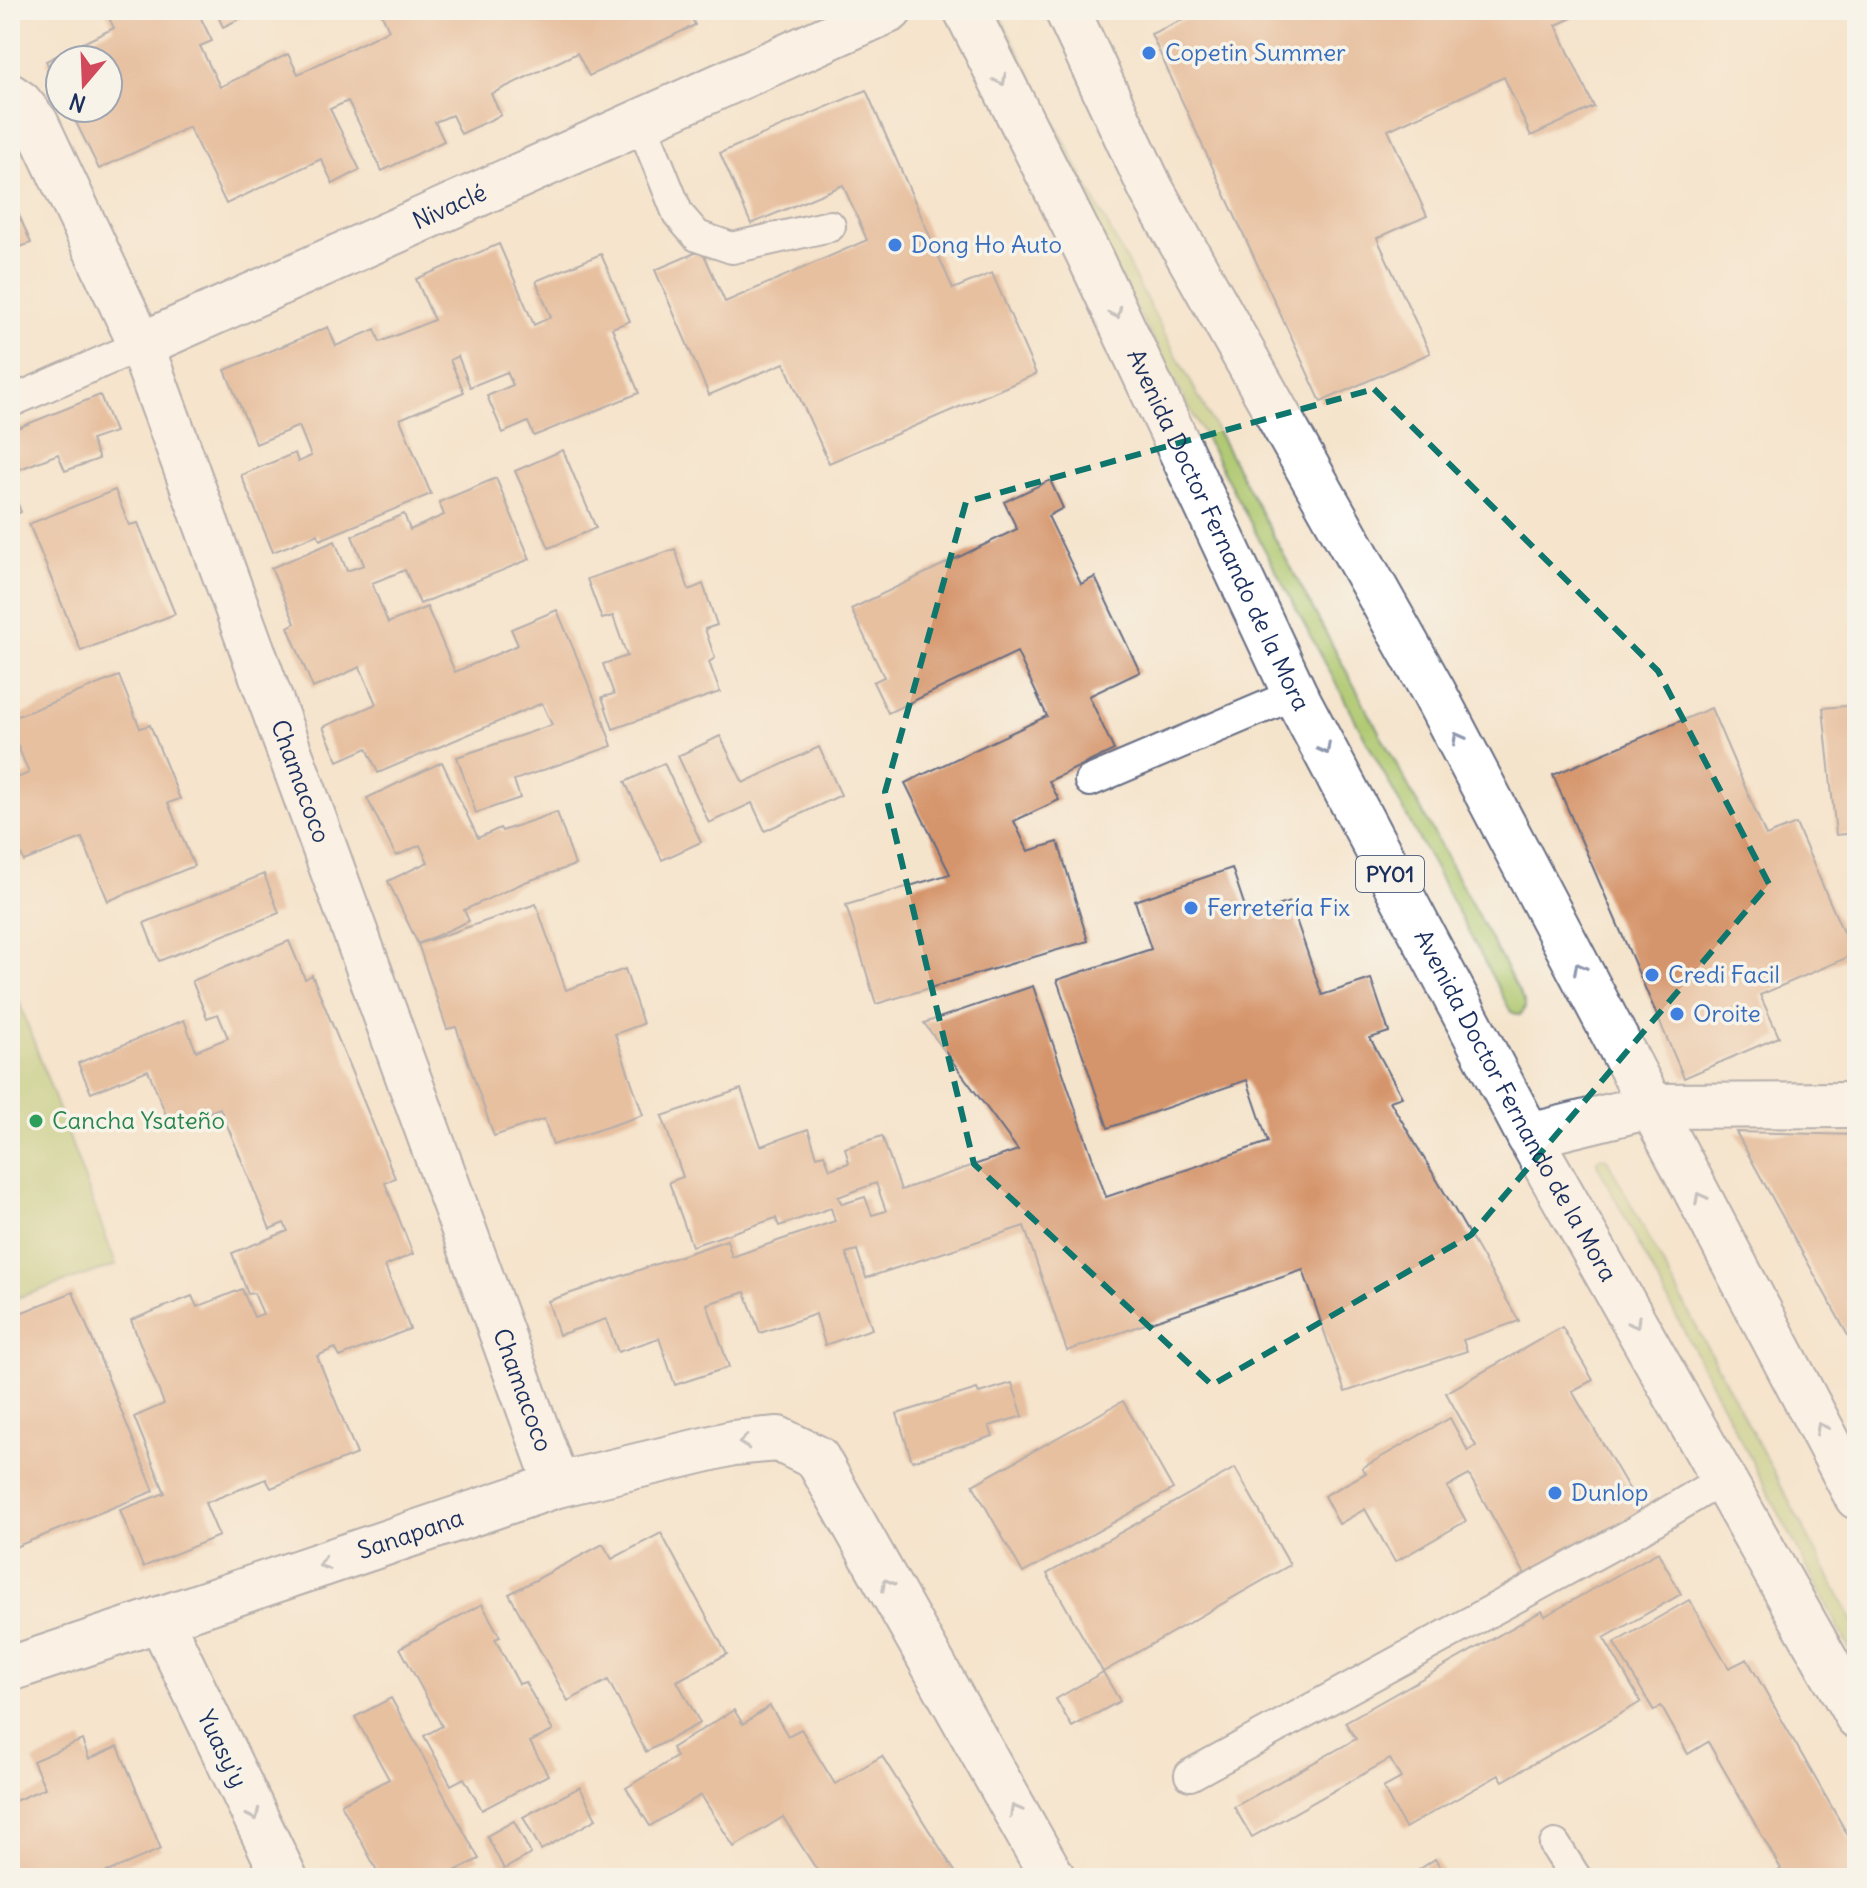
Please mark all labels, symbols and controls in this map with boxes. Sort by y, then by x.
place label: Copetin Summer [1165,37,1346,67]
north arrow [44,44,124,124]
marker: Copetin Summer [1140,44,1158,62]
one-way arrow [991,71,1007,86]
text: N [66,87,89,119]
street label: Nivaclé [408,177,491,236]
place label: Dong Ho Auto [911,229,1062,259]
marker: Dong Ho Auto [886,236,904,254]
one-way arrow [1106,304,1122,319]
street label: Avenida Doctor Fernando de la Mora [1121,344,1317,715]
street label: Chamacoco [265,715,337,847]
one-way arrow [1452,731,1467,746]
one-way arrow [1315,741,1330,756]
road number: PY01 [1356,856,1424,892]
place label: Ferretería Fix [1207,892,1350,922]
marker: Ferretería Fix [1182,899,1200,917]
street label: Avenida Doctor Fernando de la Mora [1408,924,1624,1286]
place label: Credi Facil [1668,959,1780,989]
one-way arrow [1573,962,1588,976]
marker: Credi Facil [1643,966,1661,984]
place label: Oroite [1693,998,1761,1028]
marker: Oroite [1668,1005,1686,1023]
place label: Cancha Ysateño [52,1105,225,1135]
marker: Cancha Ysateño [27,1112,45,1130]
one-way arrow [1694,1192,1709,1207]
one-way arrow [1625,1314,1641,1329]
street label: Chamacoco [487,1324,560,1456]
one-way arrow [1815,1422,1830,1437]
one-way arrow [737,1433,751,1450]
place label: Dunlop [1571,1477,1648,1507]
marker: Dunlop [1546,1484,1564,1502]
street label: Sanapana [353,1502,467,1565]
one-way arrow [317,1554,331,1570]
one-way arrow [882,1577,897,1592]
street label: Yuasy'y [191,1705,254,1792]
one-way arrow [1009,1804,1025,1819]
one-way arrow [244,1807,260,1822]

